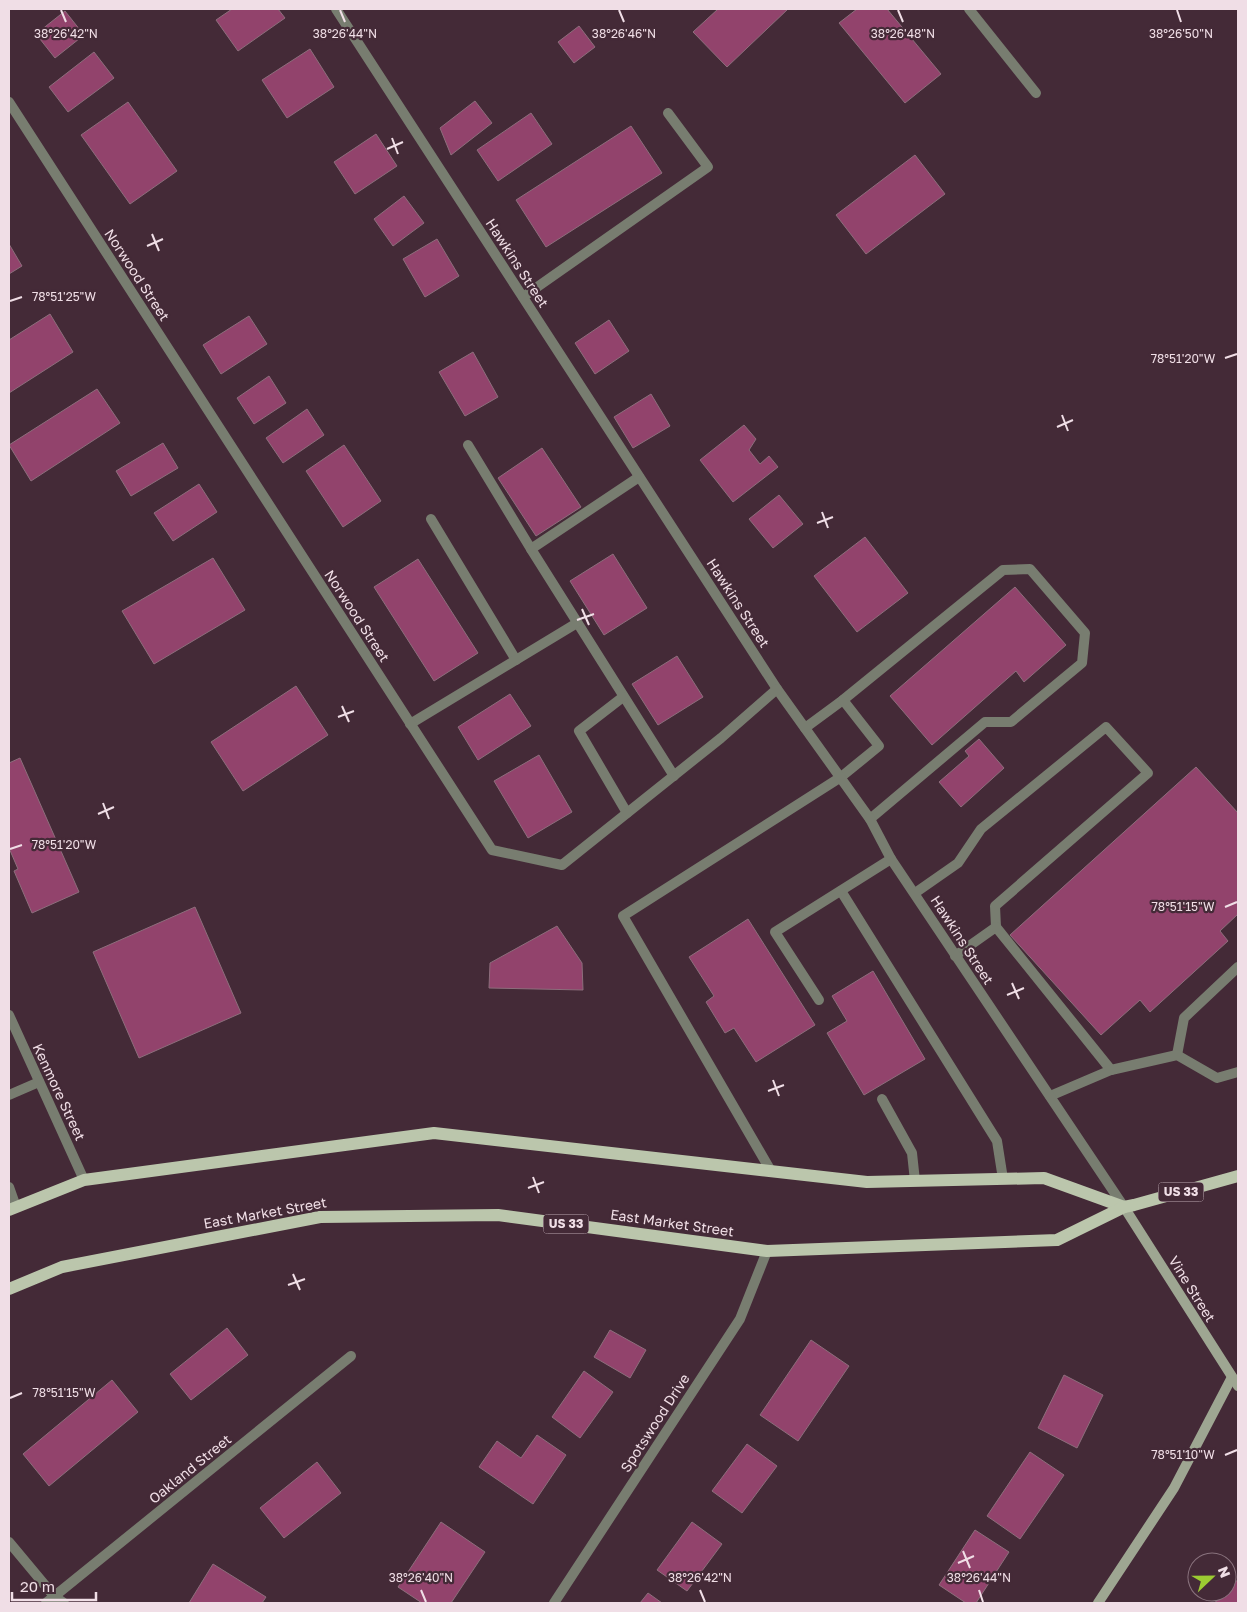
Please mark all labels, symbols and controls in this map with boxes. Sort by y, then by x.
text: 38°26'42"N [34,26,98,41]
text: 38°26'44"N [313,26,377,41]
text: 38°26'46"N [592,26,656,41]
text: 38°26'48"N [871,26,935,41]
text: 38°26'50"N [1149,26,1213,41]
street label: Hawkins Street [482,215,552,310]
street label: Norwood Street [101,226,174,324]
text: 78°51'25"W [32,289,97,304]
text: 78°51'20"W [1151,351,1216,366]
street label: Hawkins Street [703,555,773,650]
street label: Norwood Street [321,567,394,665]
text: 78°51'20"W [32,837,97,852]
street label: Hawkins Street [927,892,997,987]
text: 78°51'15"W [1151,899,1215,914]
street label: Kenmore Street [30,1040,89,1143]
road number: US 33 [1158,1182,1204,1202]
street label: East Market Street [202,1193,328,1232]
street label: East Market Street [609,1205,735,1240]
road number: US 33 [544,1214,588,1234]
street label: Vine Street [1165,1253,1219,1325]
street label: Spotswood Drive [616,1370,693,1475]
text: 78°51'15"W [32,1385,96,1400]
street label: Oakland Street [145,1430,234,1507]
text: 78°51'10"W [1151,1447,1215,1462]
north arrow [1187,1552,1237,1602]
text: N [1215,1564,1234,1580]
scale bar [12,1570,96,1602]
text: 38°26'40"N [389,1570,453,1585]
text: 38°26'42"N [668,1570,732,1585]
text: 38°26'44"N [947,1570,1011,1585]
text: 20 m [20,1577,55,1595]

